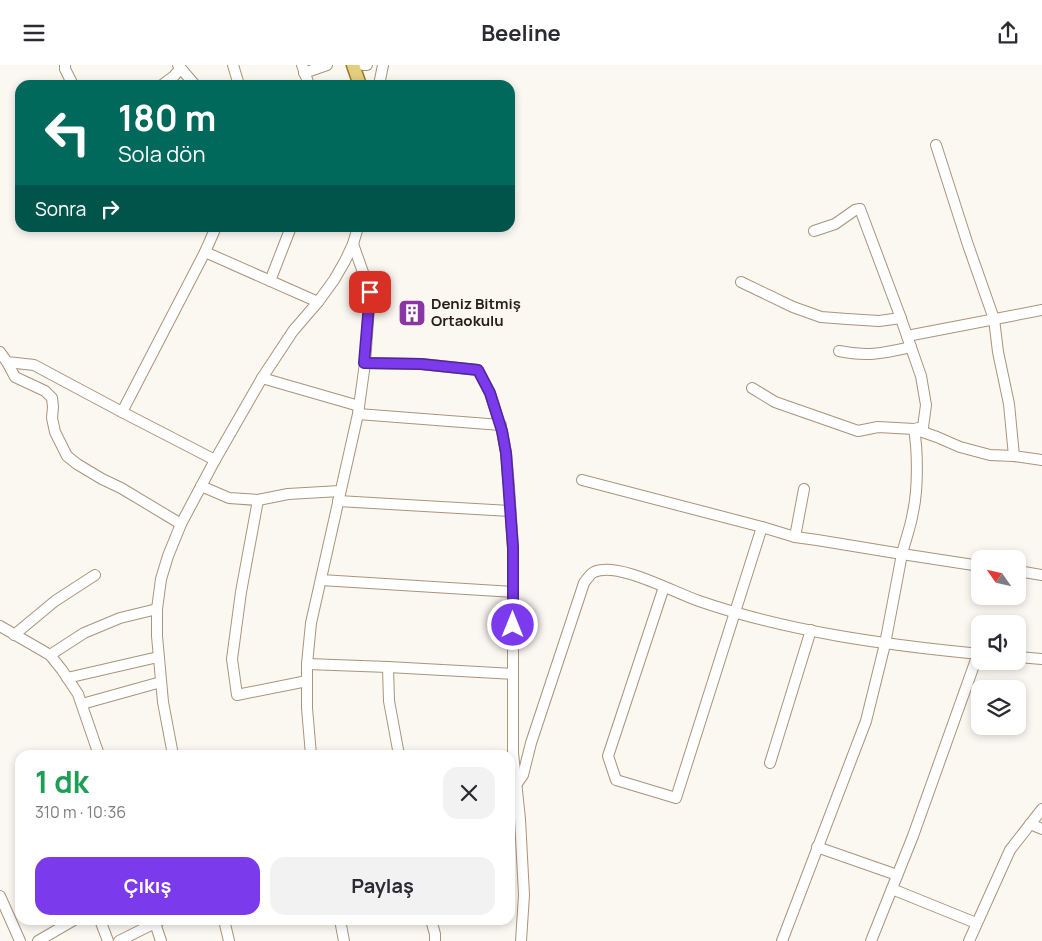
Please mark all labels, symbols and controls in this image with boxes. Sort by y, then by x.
text: Beeline [481,18,561,48]
icon: menu [20,19,48,47]
icon: share [994,19,1022,47]
text: 180 m [118,94,216,142]
icon: left [35,100,100,165]
text: Sola dön [118,139,205,169]
icon: right [96,195,124,223]
text: Sonra [35,196,86,222]
pin [349,271,391,313]
icon: arrive [356,278,384,306]
place label: Deniz Bitmiş Ortaokulu [431,293,521,331]
building icon: Deniz Bitmiş Ortaokulu [397,298,427,328]
north arrow [971,550,1026,605]
map controls [971,550,1026,735]
position arrow [486,598,538,650]
button: sound [971,615,1026,670]
button: layers [971,680,1026,735]
text: 1 dk [35,761,89,802]
button: close [443,767,495,819]
text: 310 m · 10:36 [35,801,126,823]
button: Çıkış [35,857,260,915]
button: Paylaş [270,857,495,915]

